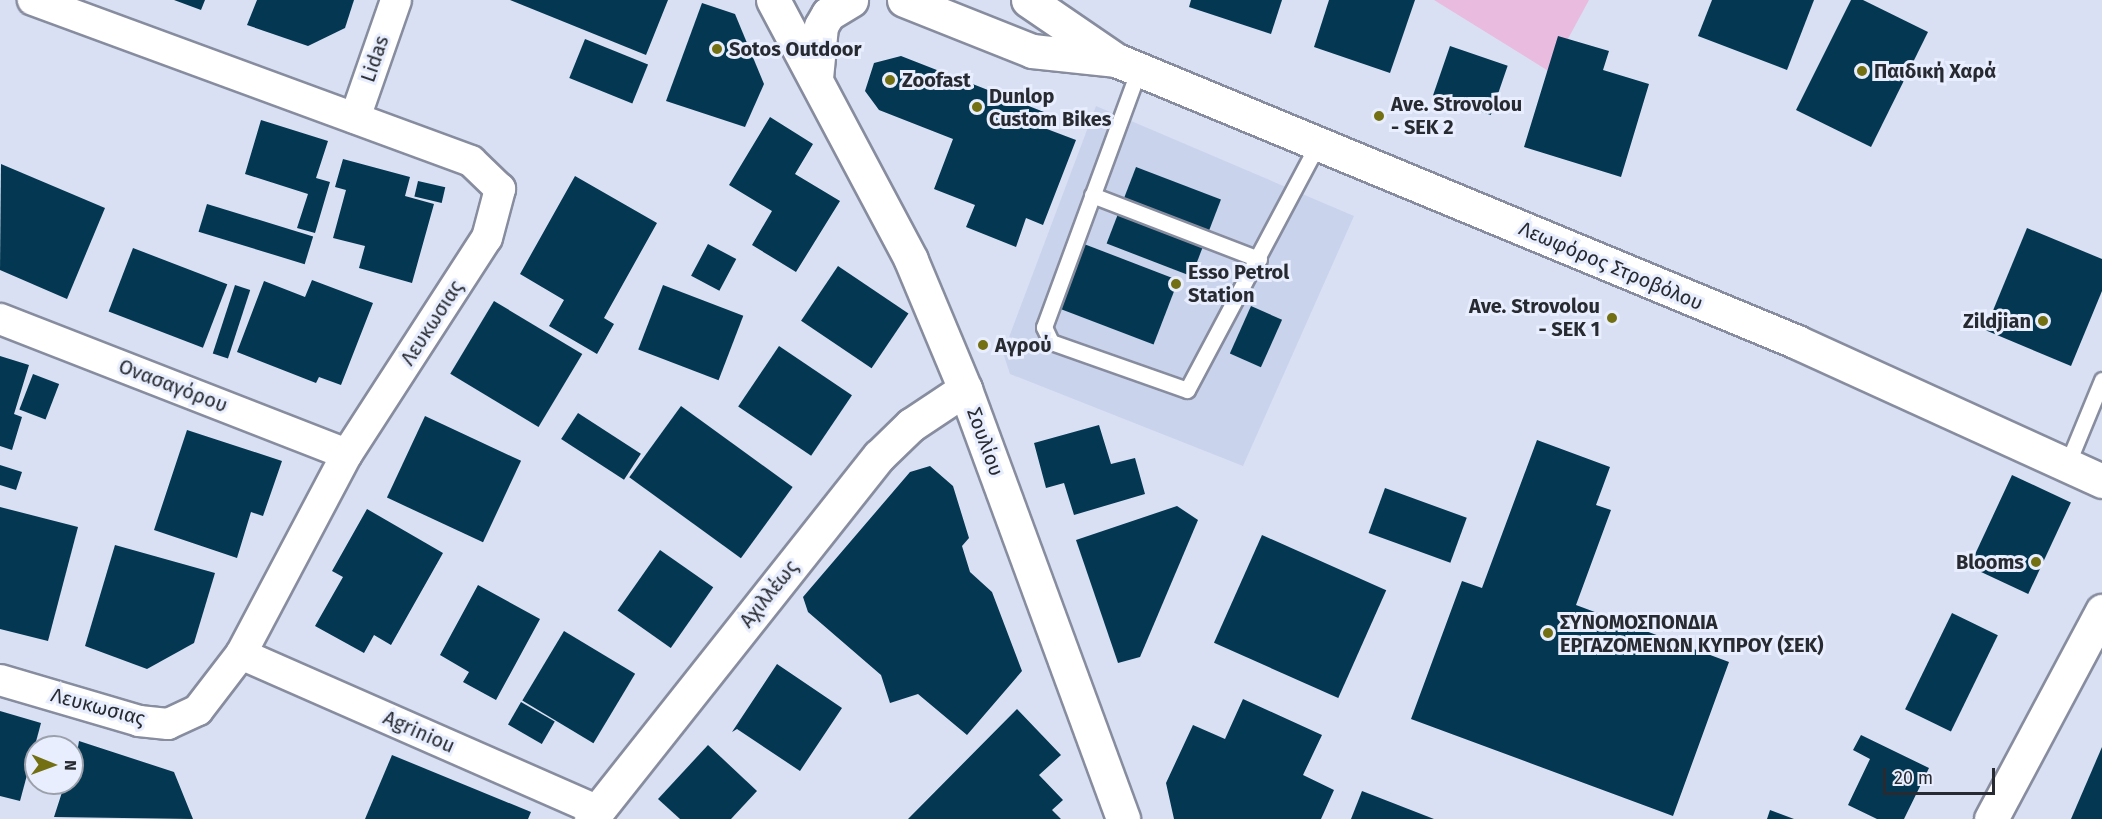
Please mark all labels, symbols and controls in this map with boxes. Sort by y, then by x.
street label: Lidas [356,33,394,85]
place label: Sotos Outdoor [729,37,862,61]
marker: Sotos Outdoor [710,42,724,56]
place label: Παιδική Χαρά [1874,59,1996,83]
marker: Παιδική Χαρά [1855,64,1869,78]
place label: Zoofast [902,68,971,92]
marker: Zoofast [883,73,897,87]
place label: Dunlop Custom Bikes [989,84,1111,131]
place label: Ave. Strovolou - SEK 2 [1391,92,1522,139]
marker: Dunlop Custom Bikes [970,100,984,114]
marker: Ave. Strovolou - SEK 2 [1372,109,1386,123]
street label: Λεωφόρος Στροβόλου [1515,216,1707,316]
place label: Esso Petrol Station [1188,260,1289,307]
street label: Λευκωσιας [396,276,468,370]
marker: Esso Petrol Station [1169,277,1183,291]
place label: Ave. Strovolou - SEK 1 [1469,294,1600,341]
place label: Zildjian [1963,309,2031,333]
marker: Ave. Strovolou - SEK 1 [1605,311,1619,325]
marker: Zildjian [2036,314,2050,328]
place label: Αγρού [995,333,1051,357]
marker: Αγρού [976,338,990,352]
street label: Ονασαγόρου [115,354,231,418]
street label: Σουλίου [962,405,1008,479]
place label: Blooms [1956,550,2024,574]
marker: Blooms [2029,555,2043,569]
street label: Αχιλλέως [735,556,803,632]
place label: ΣΥΝΟΜΟΣΠΟΝΔΙΑ ΕΡΓΑΖΟΜΕΝΩΝ ΚΥΠΡΟΥ (ΣΕΚ) [1560,610,1824,657]
marker: ΣΥΝΟΜΟΣΠΟΝΔΙΑ ΕΡΓΑΖΟΜΕΝΩΝ ΚΥΠΡΟΥ (ΣΕΚ) [1541,626,1555,640]
street label: Λευκωσιας [48,683,148,731]
street label: Agriniou [379,706,459,758]
north arrow [24,735,84,795]
scale bar [1886,756,1998,794]
text: N [61,760,80,771]
text: 20 m [1894,767,1933,789]

